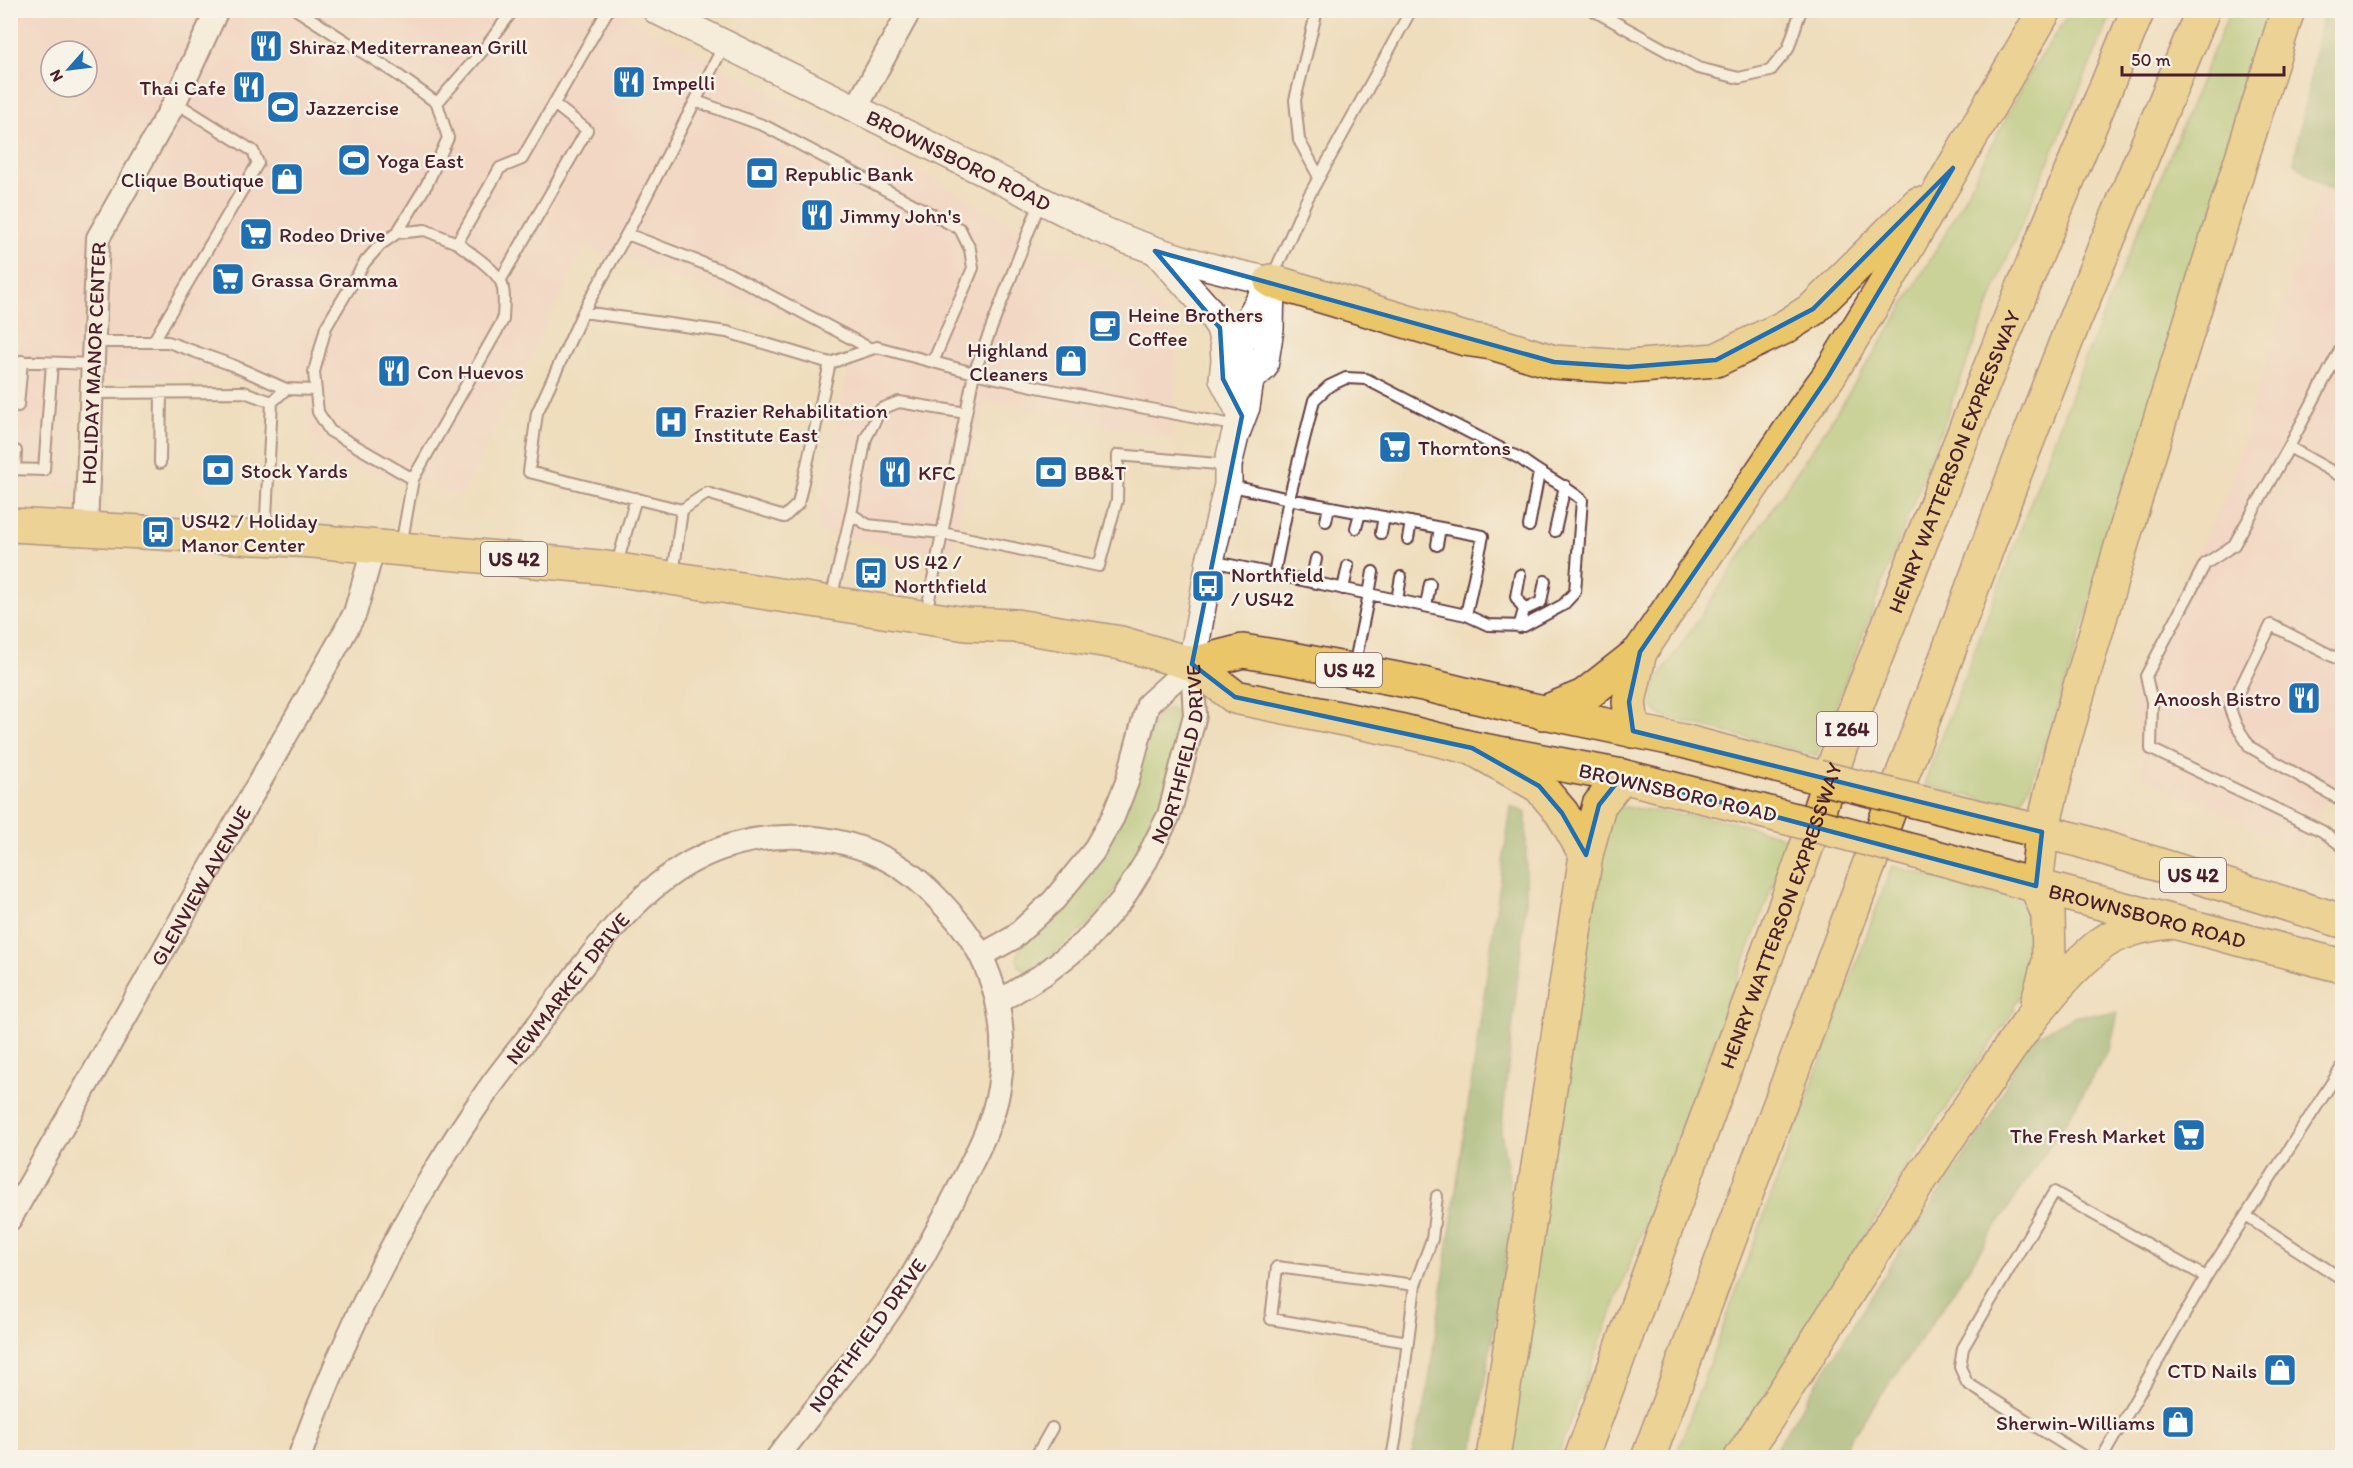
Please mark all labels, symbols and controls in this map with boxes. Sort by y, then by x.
restaurant icon: Shiraz Mediterranean Grill [248,28,284,64]
place label: Shiraz Mediterranean Grill [289,34,527,59]
north arrow [39,39,99,99]
scale bar [2122,39,2284,77]
text: 50 m [2131,49,2171,71]
restaurant icon: Impelli [611,64,647,100]
text: N [45,67,67,85]
restaurant icon: Thai Cafe [231,69,267,105]
place label: Impelli [652,70,715,95]
place label: Thai Cafe [140,75,226,100]
sports icon: Jazzercise [265,89,301,125]
place label: Jazzercise [306,95,399,120]
street label: BROWNSBORO ROAD [862,104,1056,216]
sports icon: Yoga East [336,142,372,178]
place label: Yoga East [377,148,464,173]
bank icon: Republic Bank [744,155,780,191]
shop icon: Clique Boutique [269,161,305,197]
place label: Republic Bank [785,161,914,186]
place label: Clique Boutique [121,167,264,192]
restaurant icon: Jimmy John's [799,197,835,233]
place label: Jimmy John's [840,203,961,228]
supermarket icon: Rodeo Drive [238,216,274,252]
place label: Rodeo Drive [279,222,386,247]
street label: HOLIDAY MANOR CENTER [75,241,110,485]
supermarket icon: Grassa Gramma [210,261,246,297]
place label: Grassa Gramma [251,267,398,292]
place label: Heine Brothers Coffee [1128,302,1263,351]
street label: HENRY WATTERSON EXPRESSWAY [1882,306,2025,616]
cafe icon: Heine Brothers Coffee [1087,308,1123,344]
place label: Highland Cleaners [967,337,1048,386]
shop icon: Highland Cleaners [1053,343,1089,379]
restaurant icon: Con Huevos [376,353,412,389]
place label: Con Huevos [417,359,524,384]
place label: Frazier Rehabilitation Institute East [694,398,888,447]
hospital icon: Frazier Rehabilitation Institute East [653,404,689,440]
supermarket icon: Thorntons [1377,429,1413,465]
place label: Thorntons [1418,435,1511,460]
bank icon: Stock Yards [200,452,236,488]
restaurant icon: KFC [877,454,913,490]
bank icon: BB&T [1033,454,1069,490]
place label: Stock Yards [241,458,348,483]
place label: KFC [918,460,956,485]
place label: BB&T [1074,460,1126,485]
place label: US42 / Holiday Manor Center [181,508,317,557]
bus stop icon: US42 / Holiday Manor Center [140,514,176,550]
road number: US 42 [481,542,547,576]
place label: US 42 / Northfield [894,549,987,598]
bus stop icon: US 42 / Northfield [853,555,889,591]
place label: Northfield / US42 [1231,562,1324,611]
bus stop icon: Northfield / US42 [1190,568,1226,604]
road number: US 42 [1316,653,1382,687]
street label: NORTHFIELD DRIVE [1144,663,1209,848]
restaurant icon: Anoosh Bistro [2286,680,2322,716]
place label: Anoosh Bistro [2154,686,2281,711]
road number: I 264 [1817,712,1877,746]
street label: BROWNSBORO ROAD [1576,757,1780,827]
street label: HENRY WATTERSON EXPRESSWAY [1714,759,1847,1072]
street label: GLENVIEW AVENUE [145,801,256,970]
road number: US 42 [2160,858,2226,892]
street label: BROWNSBORO ROAD [2046,877,2249,953]
street label: NEWMARKET DRIVE [500,906,635,1069]
supermarket icon: The Fresh Market [2171,1117,2207,1153]
place label: The Fresh Market [2010,1123,2166,1148]
street label: NORTHFIELD DRIVE [803,1253,931,1417]
shop icon: CTD Nails [2262,1352,2298,1388]
place label: CTD Nails [2167,1358,2257,1383]
shop icon: Sherwin-Williams [2160,1404,2196,1440]
place label: Sherwin-Williams [1996,1410,2155,1435]

